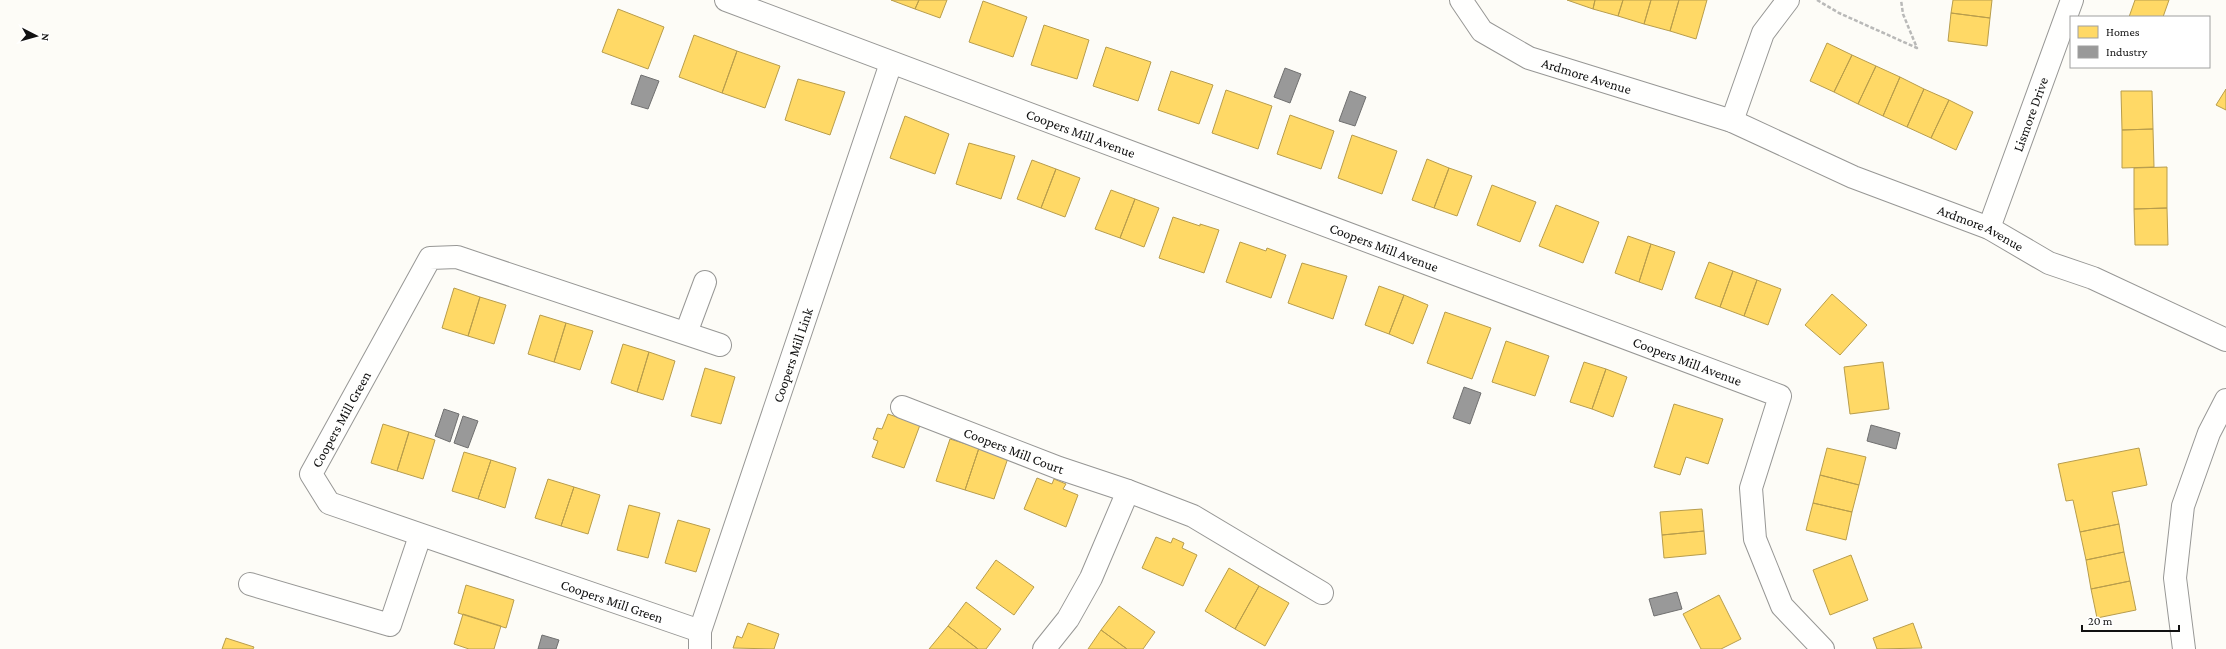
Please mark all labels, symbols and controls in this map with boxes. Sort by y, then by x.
north arrow [16,16,56,56]
legend [2070,16,2210,68]
text: Homes [2106,25,2140,39]
text: N [40,33,52,42]
text: Industry [2106,45,2148,59]
street label: Ardmore Avenue [1540,54,1633,97]
street label: Lismore Drive [2009,75,2051,154]
street label: Coopers Mill Avenue [1024,106,1138,161]
street label: Ardmore Avenue [1935,201,2026,254]
street label: Coopers Mill Avenue [1327,220,1441,275]
street label: Coopers Mill Link [769,306,816,405]
street label: Coopers Mill Avenue [1631,333,1744,389]
street label: Coopers Mill Green [308,368,374,470]
street label: Coopers Mill Court [961,424,1066,477]
street label: Coopers Mill Green [559,576,666,626]
scale bar [2082,607,2179,633]
text: 20 m [2088,614,2113,628]

